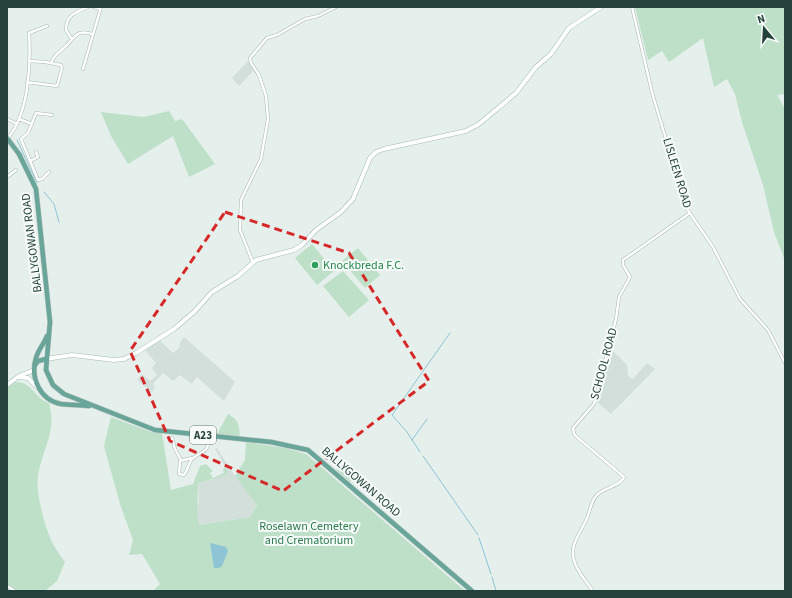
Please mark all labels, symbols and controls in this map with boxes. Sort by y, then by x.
north arrow [744,8,784,48]
text: N [755,11,767,27]
street label: LISLEEN ROAD [658,136,696,210]
street label: BALLYGOWAN ROAD [17,192,47,294]
place label: Knockbreda F.C. [323,257,404,274]
marker: Knockbreda F.C. [310,260,320,270]
street label: SCHOOL ROAD [586,326,622,402]
road number: A23 [190,426,216,444]
street label: BALLYGOWAN ROAD [318,443,404,521]
park label: Roselawn Cemetery and Crematorium [259,518,359,549]

